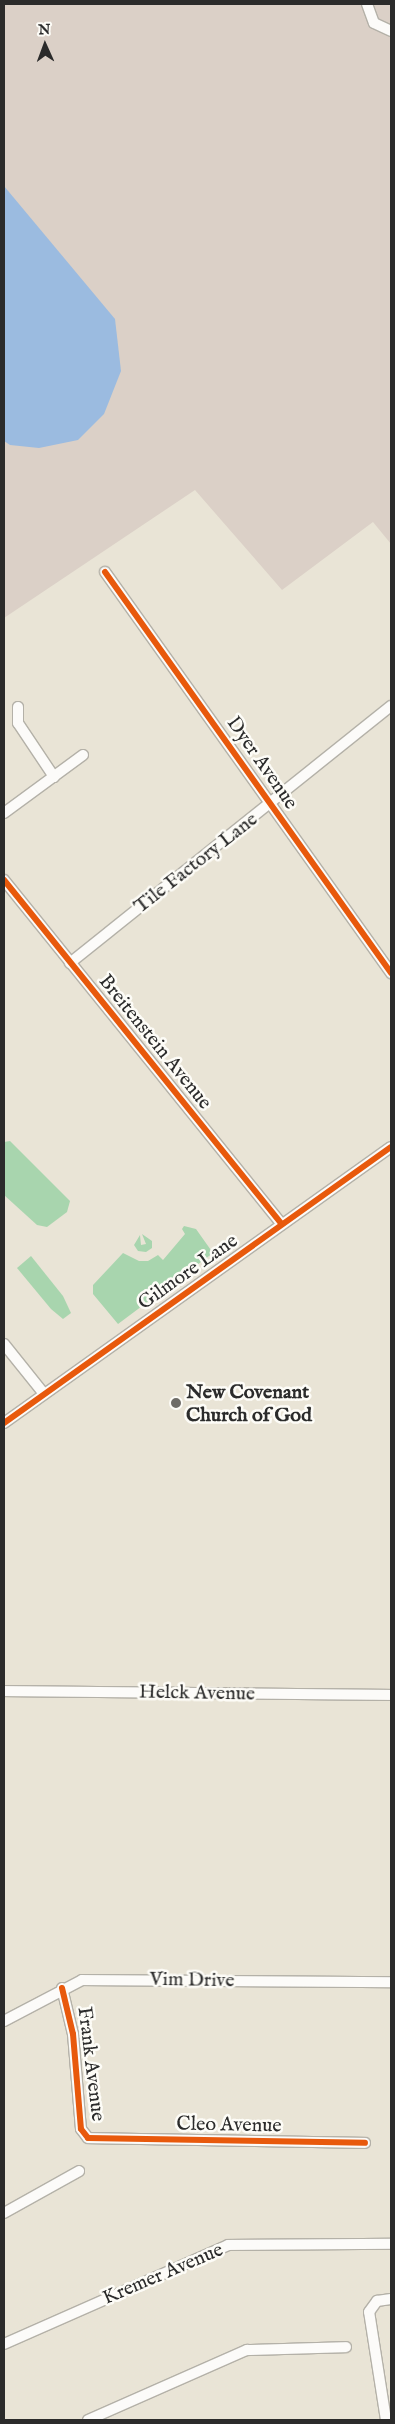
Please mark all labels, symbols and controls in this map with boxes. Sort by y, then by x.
north arrow [20,20,70,70]
text: N [38,21,51,39]
street label: Dyer Avenue [221,712,303,814]
street label: Tile Factory Lane [129,807,263,919]
street label: Breitenstein Avenue [93,970,217,1114]
street label: Gilmore Lane [133,1229,243,1315]
place label: New Covenant Church of God [186,1380,312,1427]
marker: New Covenant Church of God [170,1397,182,1409]
street label: Helck Avenue [139,1680,255,1706]
street label: Vim Drive [149,1967,235,1993]
street label: Frank Avenue [72,2005,110,2123]
street label: Cleo Avenue [176,2112,282,2138]
street label: Kremer Avenue [99,2238,227,2310]

